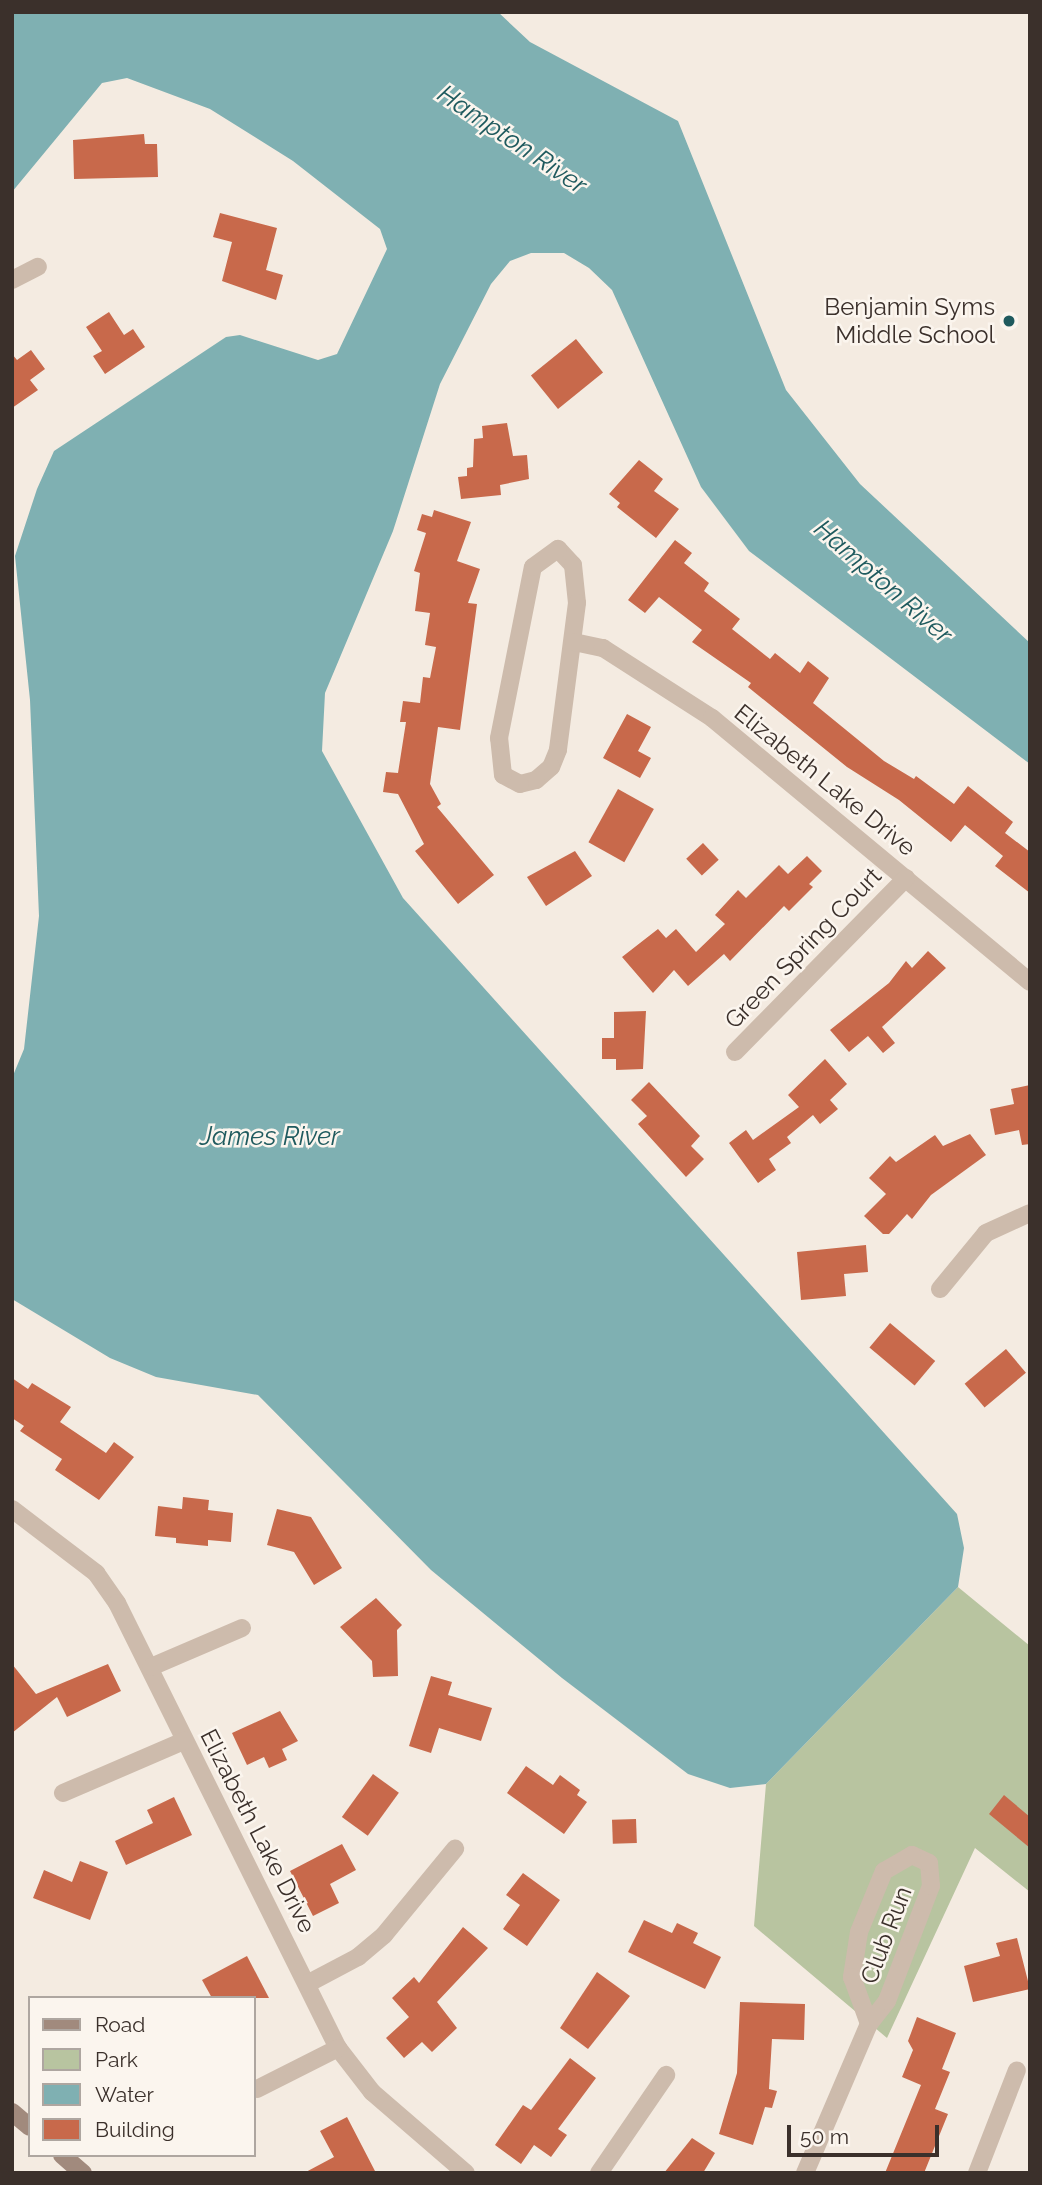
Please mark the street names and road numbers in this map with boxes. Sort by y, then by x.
street label: Elizabeth Lake Drive [729,698,921,862]
street label: Green Spring Court [719,861,887,1035]
street label: Elizabeth Lake Drive [194,1724,322,1938]
street label: Club Run [854,1882,918,1988]

